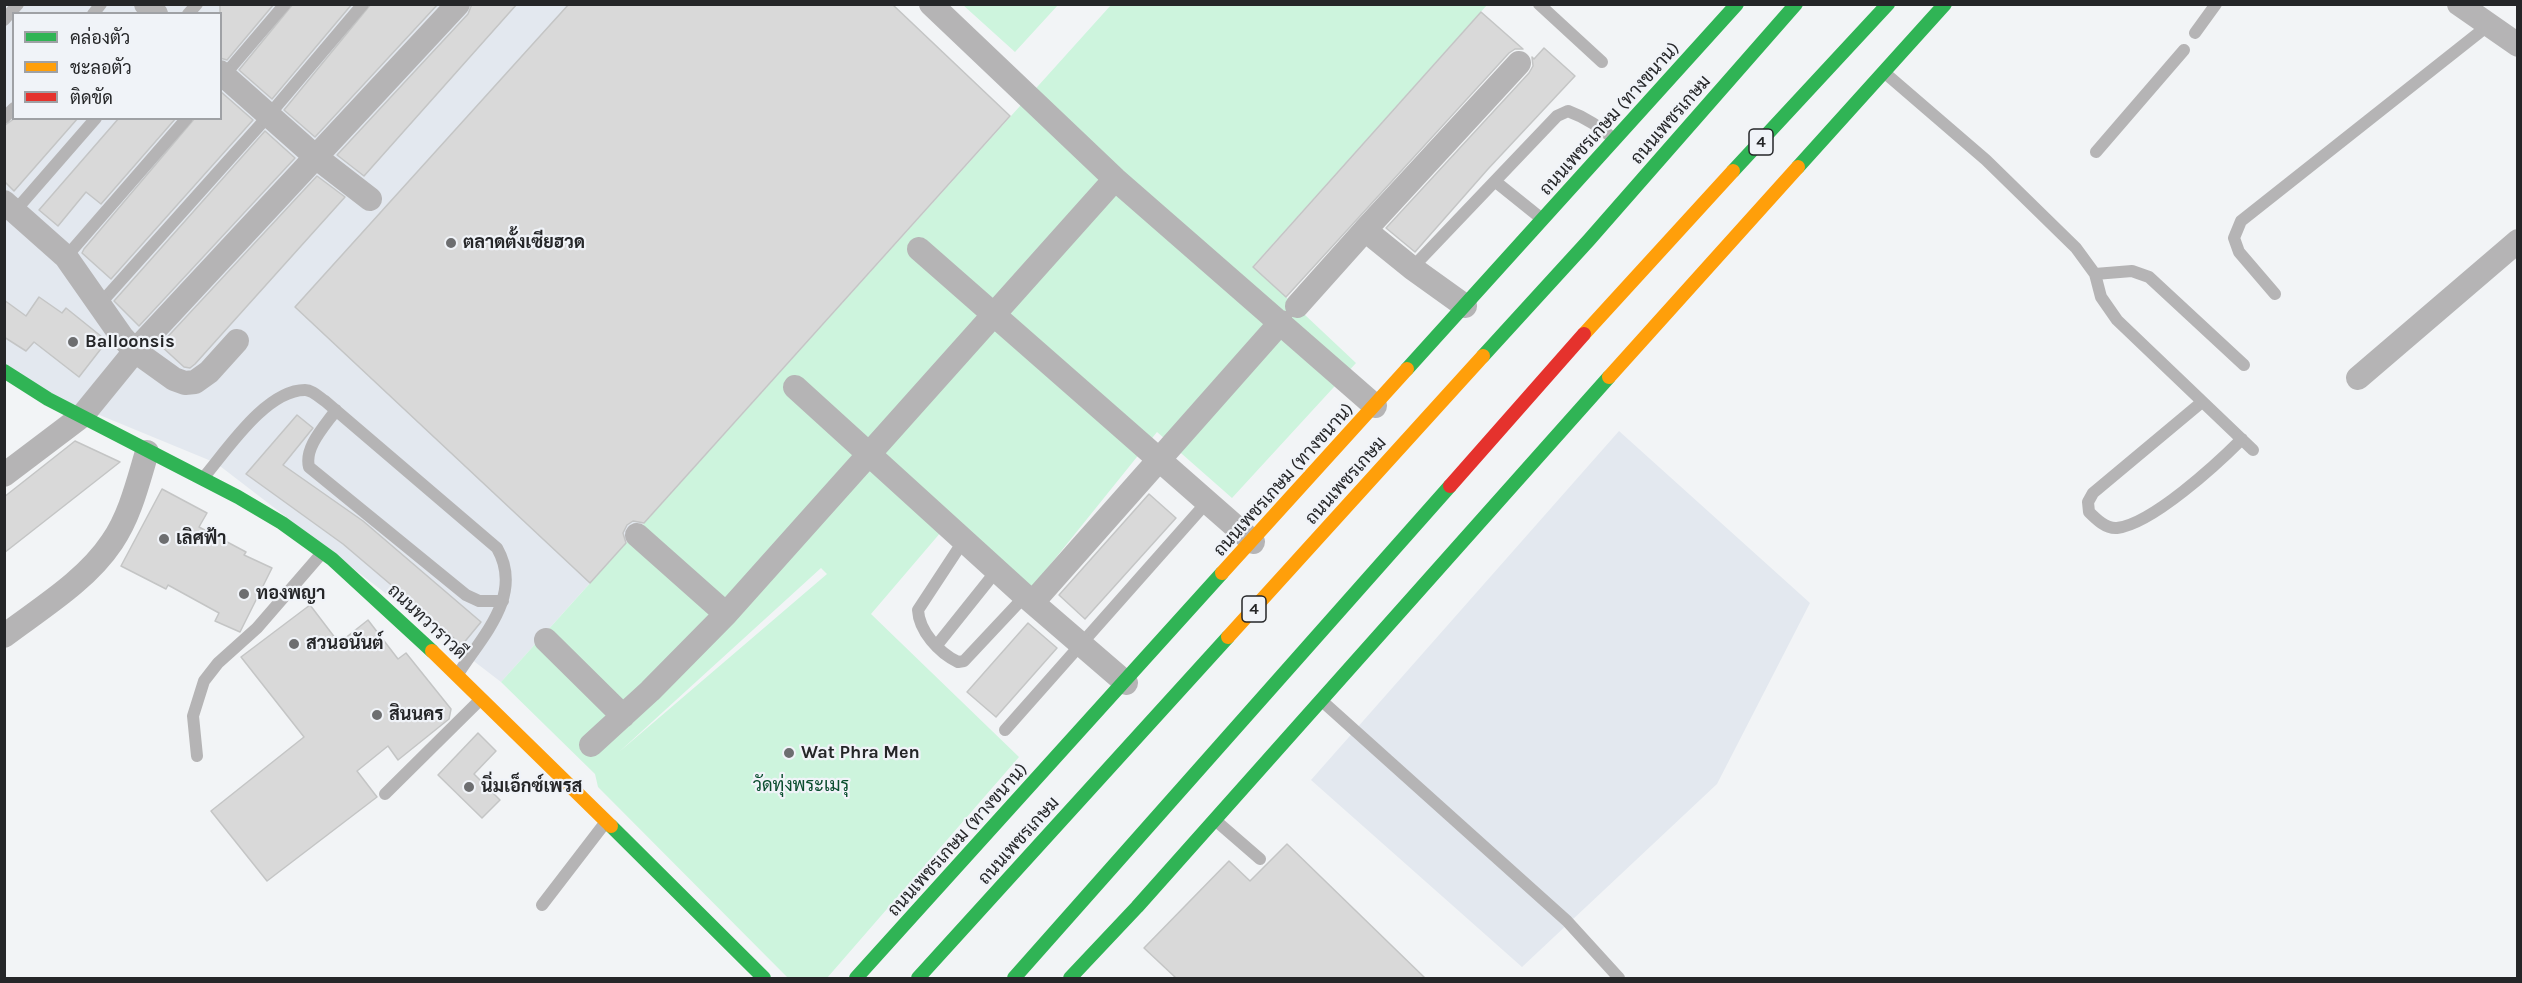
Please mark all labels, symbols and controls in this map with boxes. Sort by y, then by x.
legend [12,12,222,120]
text: คล่องตัว [70,27,130,49]
street label: ถนนเพชรเกษม (ทางขนาน) [1535,38,1685,200]
text: ชะลอตัว [70,57,132,79]
street label: ถนนเพชรเกษม [1627,71,1715,169]
text: ติดขัด [70,87,113,109]
road number: 4 [1749,129,1773,155]
place label: ตลาดตั้งเซียฮวด [463,232,585,254]
marker: ตลาดตั้งเซียฮวด [444,236,458,250]
place label: Balloonsis [85,331,175,353]
marker: Balloonsis [66,335,80,349]
street label: ถนนเพชรเกษม (ทางขนาน) [1209,399,1359,561]
street label: ถนนเพชรเกษม [1301,433,1391,529]
place label: เลิศฟ้า [176,528,226,550]
marker: เลิศฟ้า [157,532,171,546]
street label: ถนนทวาราวดี [383,580,471,664]
place label: ทองพญา [256,583,325,605]
marker: ทองพญา [237,587,251,601]
road number: 4 [1242,596,1266,622]
place label: สวนอนันต์ [306,633,384,655]
marker: สวนอนันต์ [287,637,301,651]
place label: สินนคร [389,704,443,726]
marker: สินนคร [370,708,384,722]
place label: Wat Phra Men [801,742,920,764]
marker: Wat Phra Men [782,746,796,760]
street label: ถนนเพชรเกษม (ทางขนาน) [883,759,1033,921]
park label: วัดทุ่งพระเมรุ [753,775,849,797]
place label: นิ่มเอ็กซ์เพรส [481,776,582,798]
marker: นิ่มเอ็กซ์เพรส [462,780,476,794]
street label: ถนนเพชรเกษม [974,793,1064,889]

